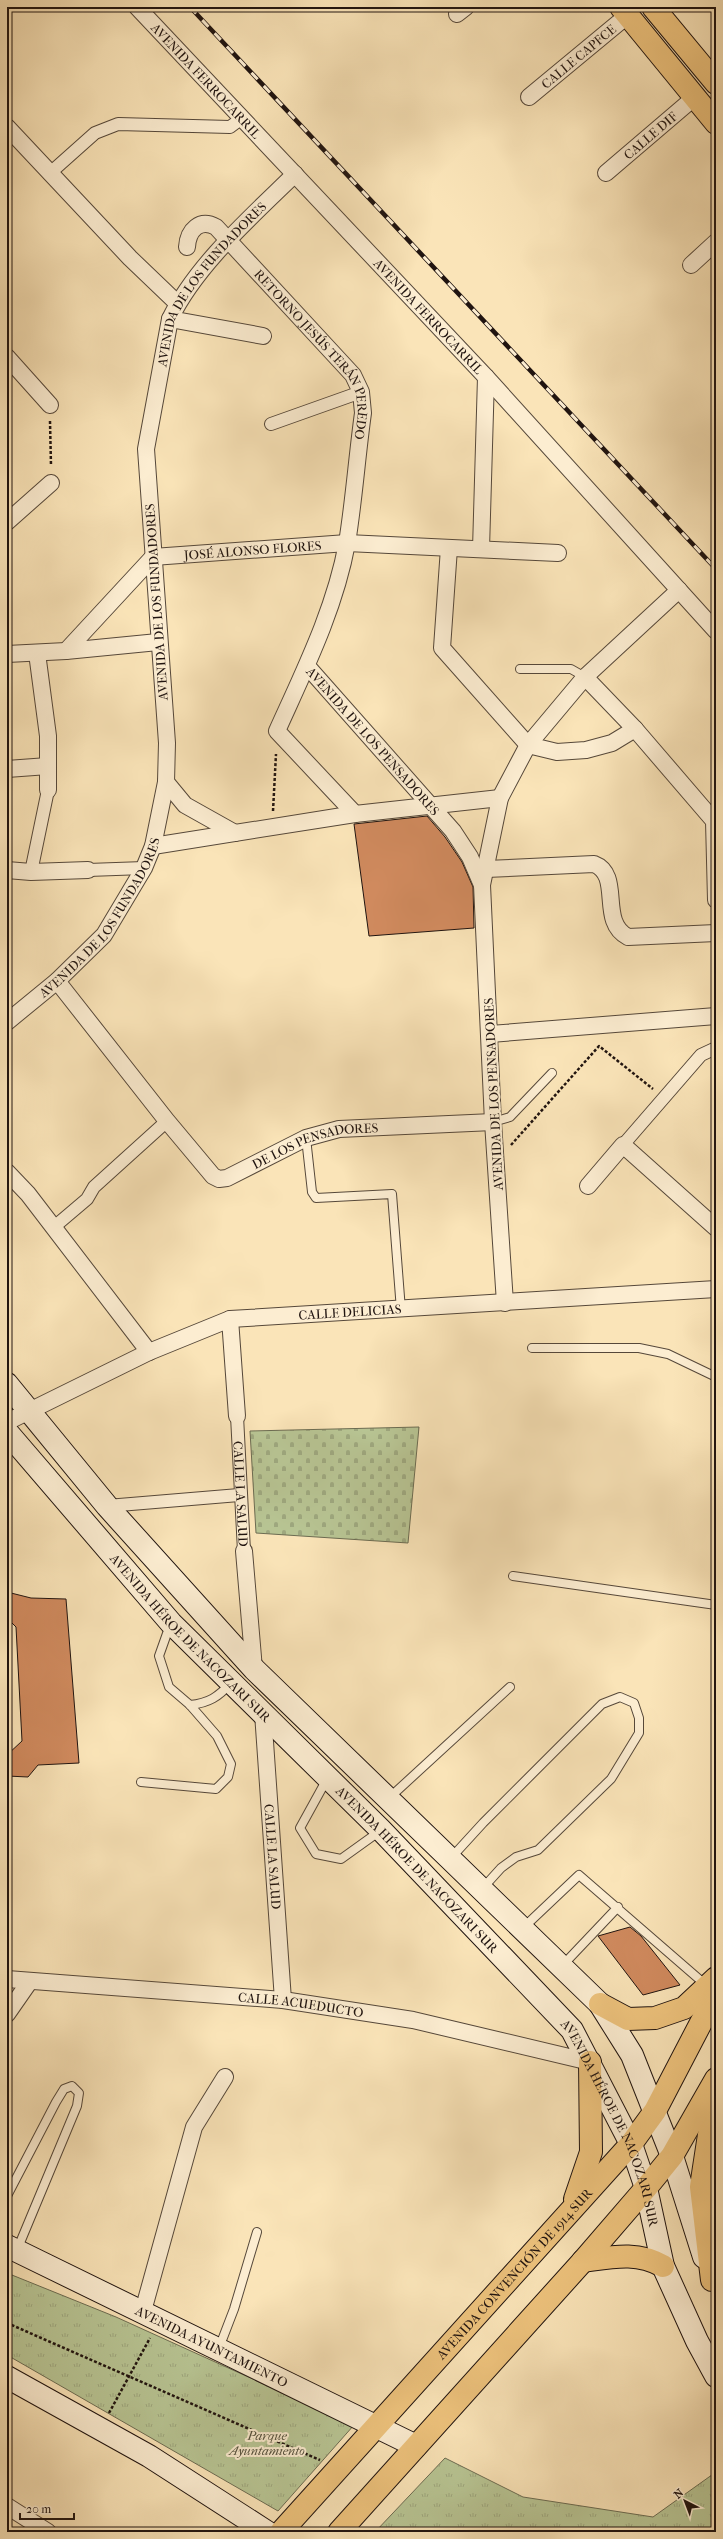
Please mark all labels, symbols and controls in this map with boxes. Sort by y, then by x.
street label: AVENIDA FERROCARRIL [147,19,264,142]
street label: CALLE CAPFCE [538,21,619,92]
street label: CALLE DIF [621,109,680,163]
street label: AVENIDA DE LOS FUNDADORES [154,199,270,369]
street label: AVENIDA FERROCARRIL [370,255,486,377]
street label: RETORNO JESÚS TERÁN PEREDO [251,266,370,441]
street label: AVENIDA DE LOS FUNDADORES [142,503,171,702]
street label: JOSÉ ALONSO FLORES [183,538,322,563]
street label: AVENIDA DE LOS PENSADORES [303,663,443,819]
street label: AVENIDA DE LOS FUNDADORES [35,836,163,1001]
street label: AVENIDA DE LOS PENSADORES [481,997,506,1192]
street label: DE LOS PENSADORES [250,1120,379,1172]
street label: CALLE DELICIAS [298,1301,402,1323]
street label: CALLE LA SALUD [230,1441,251,1547]
street label: AVENIDA HÉROE DE NACOZARI SUR [106,1550,274,1726]
street label: AVENIDA HÉROE DE NACOZARI SUR [332,1782,501,1956]
street label: CALLE LA SALUD [261,1803,284,1910]
street label: CALLE ACUEDUCTO [238,1990,364,2020]
street label: AVENIDA HÉROE DE NACOZARI SUR [557,2016,661,2228]
street label: AVENIDA CONVENCIÓN DE 1914 SUR [433,2185,596,2363]
street label: AVENIDA AYUNTAMIENTO [132,2303,290,2390]
park label: Parque Ayuntamiento [227,2428,305,2458]
north arrow [665,2481,705,2521]
text: N [671,2486,687,2502]
scale bar [20,2495,74,2521]
text: 20 m [26,2502,51,2516]

